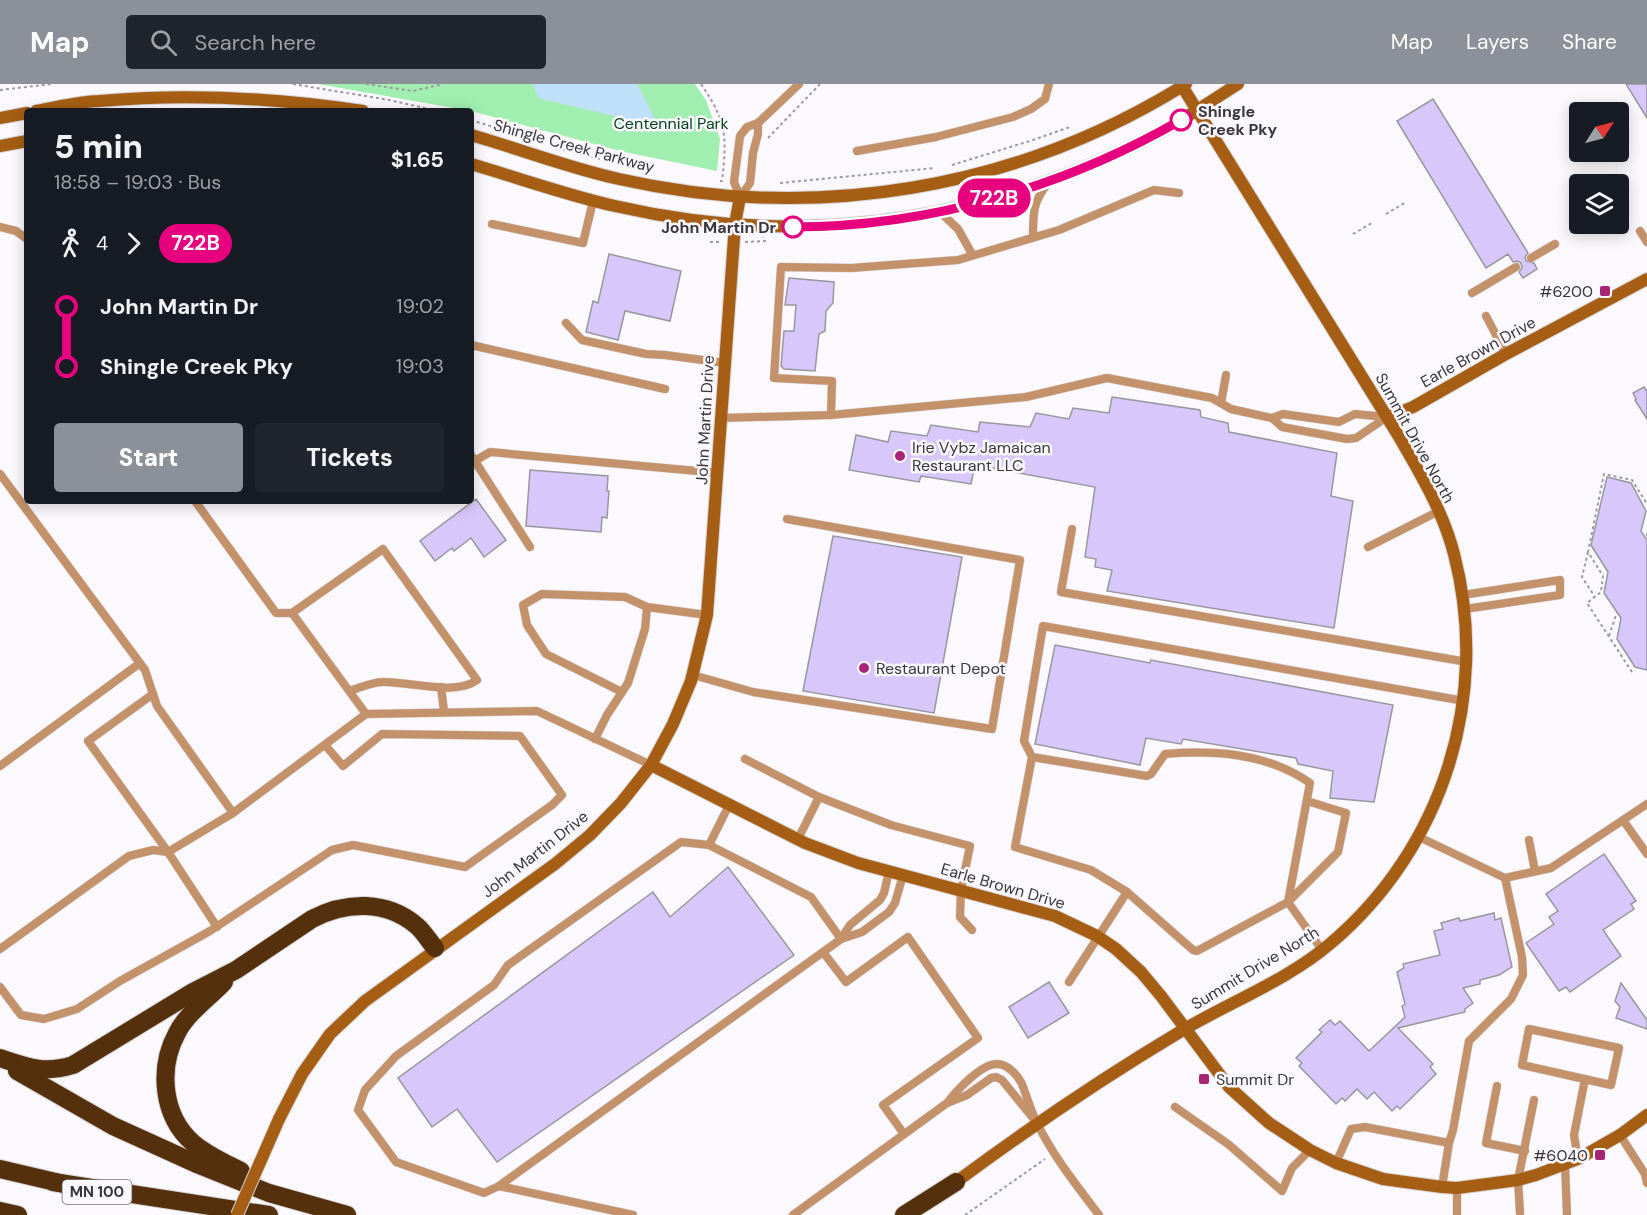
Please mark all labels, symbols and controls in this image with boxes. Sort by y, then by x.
search box [126,15,546,69]
text: Map [30,24,90,61]
icon: search [147,26,180,59]
text: Search here [195,28,316,57]
text: Map [1391,28,1433,56]
text: Layers [1466,28,1529,56]
text: Share [1562,28,1617,56]
place label: Shingle Creek Pky [1198,101,1278,140]
north arrow [1569,102,1629,162]
map controls [1569,102,1629,234]
marker: Shingle Creek Pky [1170,109,1192,131]
park label: Centennial Park [613,113,729,134]
street label: Shingle Creek Parkway [491,114,657,178]
text: 5 min [54,125,143,168]
text: $1.65 [391,145,444,174]
text: 18:58 – 19:03 · Bus [54,169,221,195]
button: layers [1569,174,1629,234]
line badge: 722B [952,178,1036,218]
text: 722B [970,184,1018,212]
marker: John Martin Dr [782,216,804,238]
place label: John Martin Dr [661,217,776,238]
icon: walk [54,227,87,260]
icon: forward [117,227,150,260]
text: 722B [171,229,220,257]
text: 4 [96,230,108,256]
place label: #6200 [1540,281,1593,302]
marker: #6200 [1598,284,1612,298]
text: John Martin Dr [100,292,258,321]
text: 19:02 [396,293,444,319]
street label: Earle Brown Drive [1417,312,1539,392]
text: Shingle Creek Pky [100,352,293,381]
text: 19:03 [396,353,444,379]
street label: John Martin Drive [691,355,719,485]
street label: Summit Drive North [1371,369,1459,507]
button: Start [54,423,243,492]
button: Tickets [255,423,444,492]
place label: Irie Vybz Jamaican Restaurant LLC [912,437,1051,476]
marker: Irie Vybz Jamaican Restaurant LLC [893,449,907,463]
place label: Restaurant Depot [876,658,1006,679]
marker: Restaurant Depot [857,661,871,675]
street label: John Martin Drive [477,806,593,902]
street label: Earle Brown Drive [938,858,1068,914]
street label: Summit Drive North [1187,922,1323,1014]
place label: Summit Dr [1216,1069,1294,1090]
marker: Summit Dr [1197,1072,1211,1086]
place label: #6040 [1533,1145,1588,1166]
marker: #6040 [1593,1148,1607,1162]
road number: MN 100 [63,1180,132,1204]

